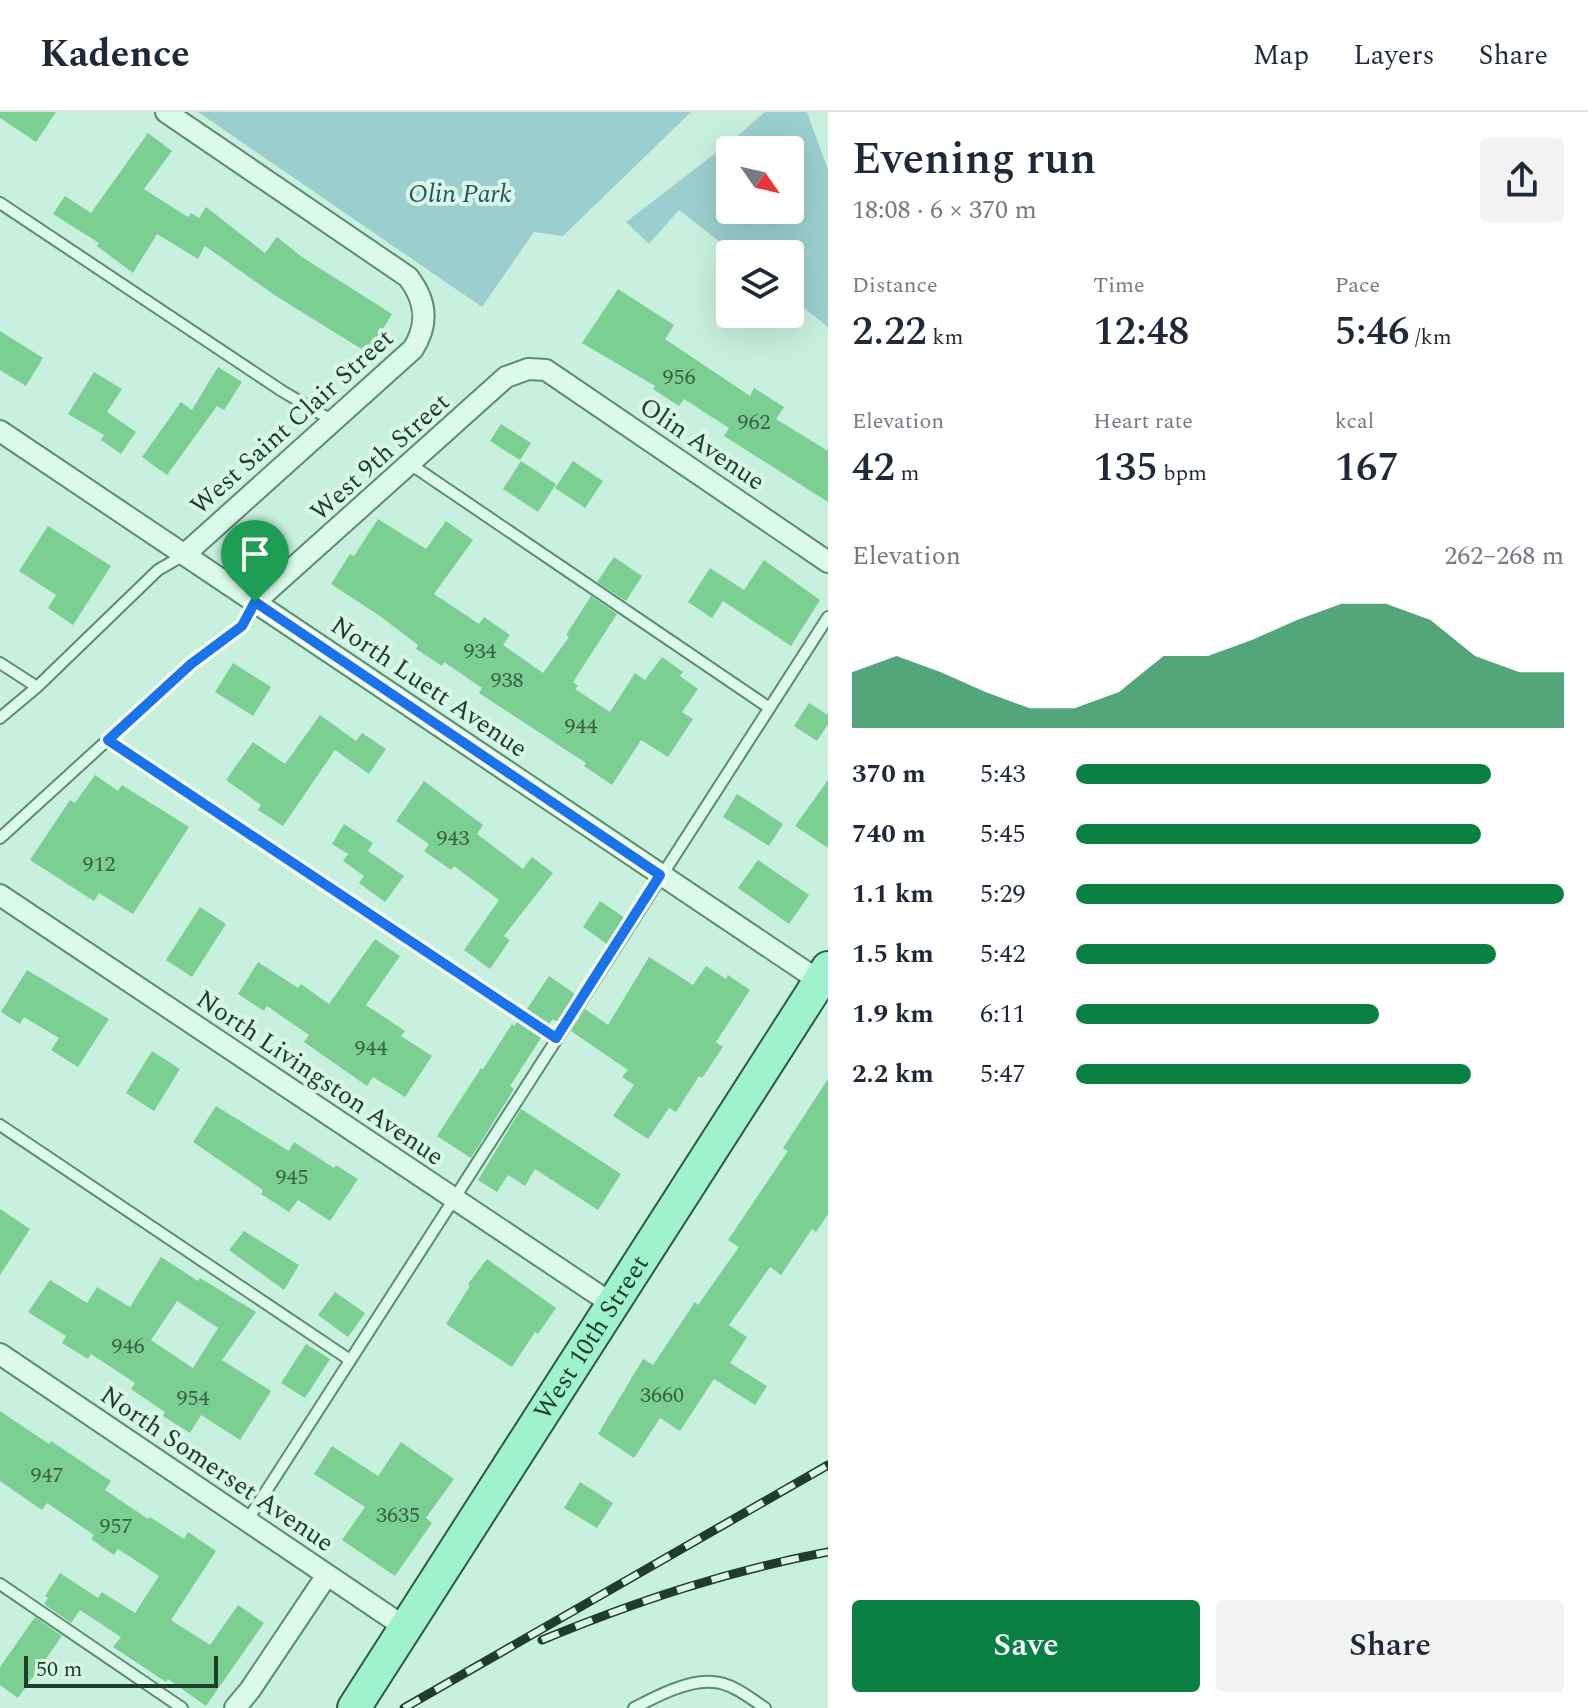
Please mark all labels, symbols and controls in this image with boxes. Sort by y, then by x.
text: Kadence [40,26,190,84]
text: Map [1253,34,1309,77]
text: Layers [1353,34,1435,77]
text: Share [1479,34,1548,77]
text: Evening run [852,126,1096,193]
north arrow [716,136,804,224]
map controls [716,136,804,328]
button: share [1480,138,1564,222]
park label: Olin Park [408,174,512,214]
text: 18:08 · 6 × 370 m [852,190,1037,230]
button: layers [716,240,804,328]
text: Distance [852,269,938,302]
text: Time [1093,269,1145,302]
text: Pace [1335,269,1380,302]
text: 2.22 [852,302,927,363]
text: 12:48 [1093,302,1190,363]
text: 5:46 [1335,302,1409,363]
street label: West Saint Clair Street [181,319,403,525]
text: km [927,321,963,354]
text: /km [1409,321,1452,354]
house number: 956 [662,361,696,394]
street label: West 9th Street [301,383,459,531]
street label: Olin Avenue [631,387,773,501]
text: Elevation [852,405,944,438]
text: Heart rate [1093,405,1193,438]
text: kcal [1335,405,1374,438]
house number: 962 [737,406,771,439]
text: 42 [852,438,895,499]
text: 135 [1093,438,1158,499]
text: 167 [1335,438,1399,499]
text: m [895,457,919,490]
text: bpm [1158,457,1207,490]
pin [221,520,289,602]
icon: arrive [233,532,277,576]
text: Elevation [852,536,961,576]
text: 262–268 m [1444,536,1564,576]
street label: North Luett Avenue [322,606,536,768]
house number: 934 [463,635,497,668]
house number: 938 [490,664,524,697]
house number: 944 [564,710,598,743]
text: 370 m [852,754,926,794]
text: 5:43 [980,754,1026,794]
text: 740 m [852,814,926,854]
text: 5:45 [980,814,1026,854]
house number: 943 [436,822,470,855]
house number: 912 [82,848,116,881]
text: 1.1 km [852,874,934,914]
text: 5:29 [980,874,1026,914]
text: 1.5 km [852,934,934,974]
text: 5:42 [980,934,1026,974]
street label: North Livingston Avenue [188,980,452,1176]
text: 1.9 km [852,994,934,1034]
text: 6:11 [980,994,1026,1034]
house number: 944 [354,1032,388,1065]
text: 2.2 km [852,1054,934,1094]
text: 5:47 [980,1054,1026,1094]
house number: 945 [275,1161,309,1194]
street label: West 10th Street [523,1247,659,1428]
house number: 946 [111,1330,145,1363]
street label: North Somerset Avenue [92,1376,342,1562]
house number: 3660 [640,1379,684,1412]
house number: 954 [176,1382,210,1415]
house number: 947 [30,1459,64,1492]
house number: 3635 [376,1499,420,1532]
house number: 957 [99,1510,133,1543]
button: Save [852,1600,1200,1692]
button: Share [1216,1600,1564,1692]
scale bar [24,1652,218,1688]
text: 50 m [36,1653,82,1686]

